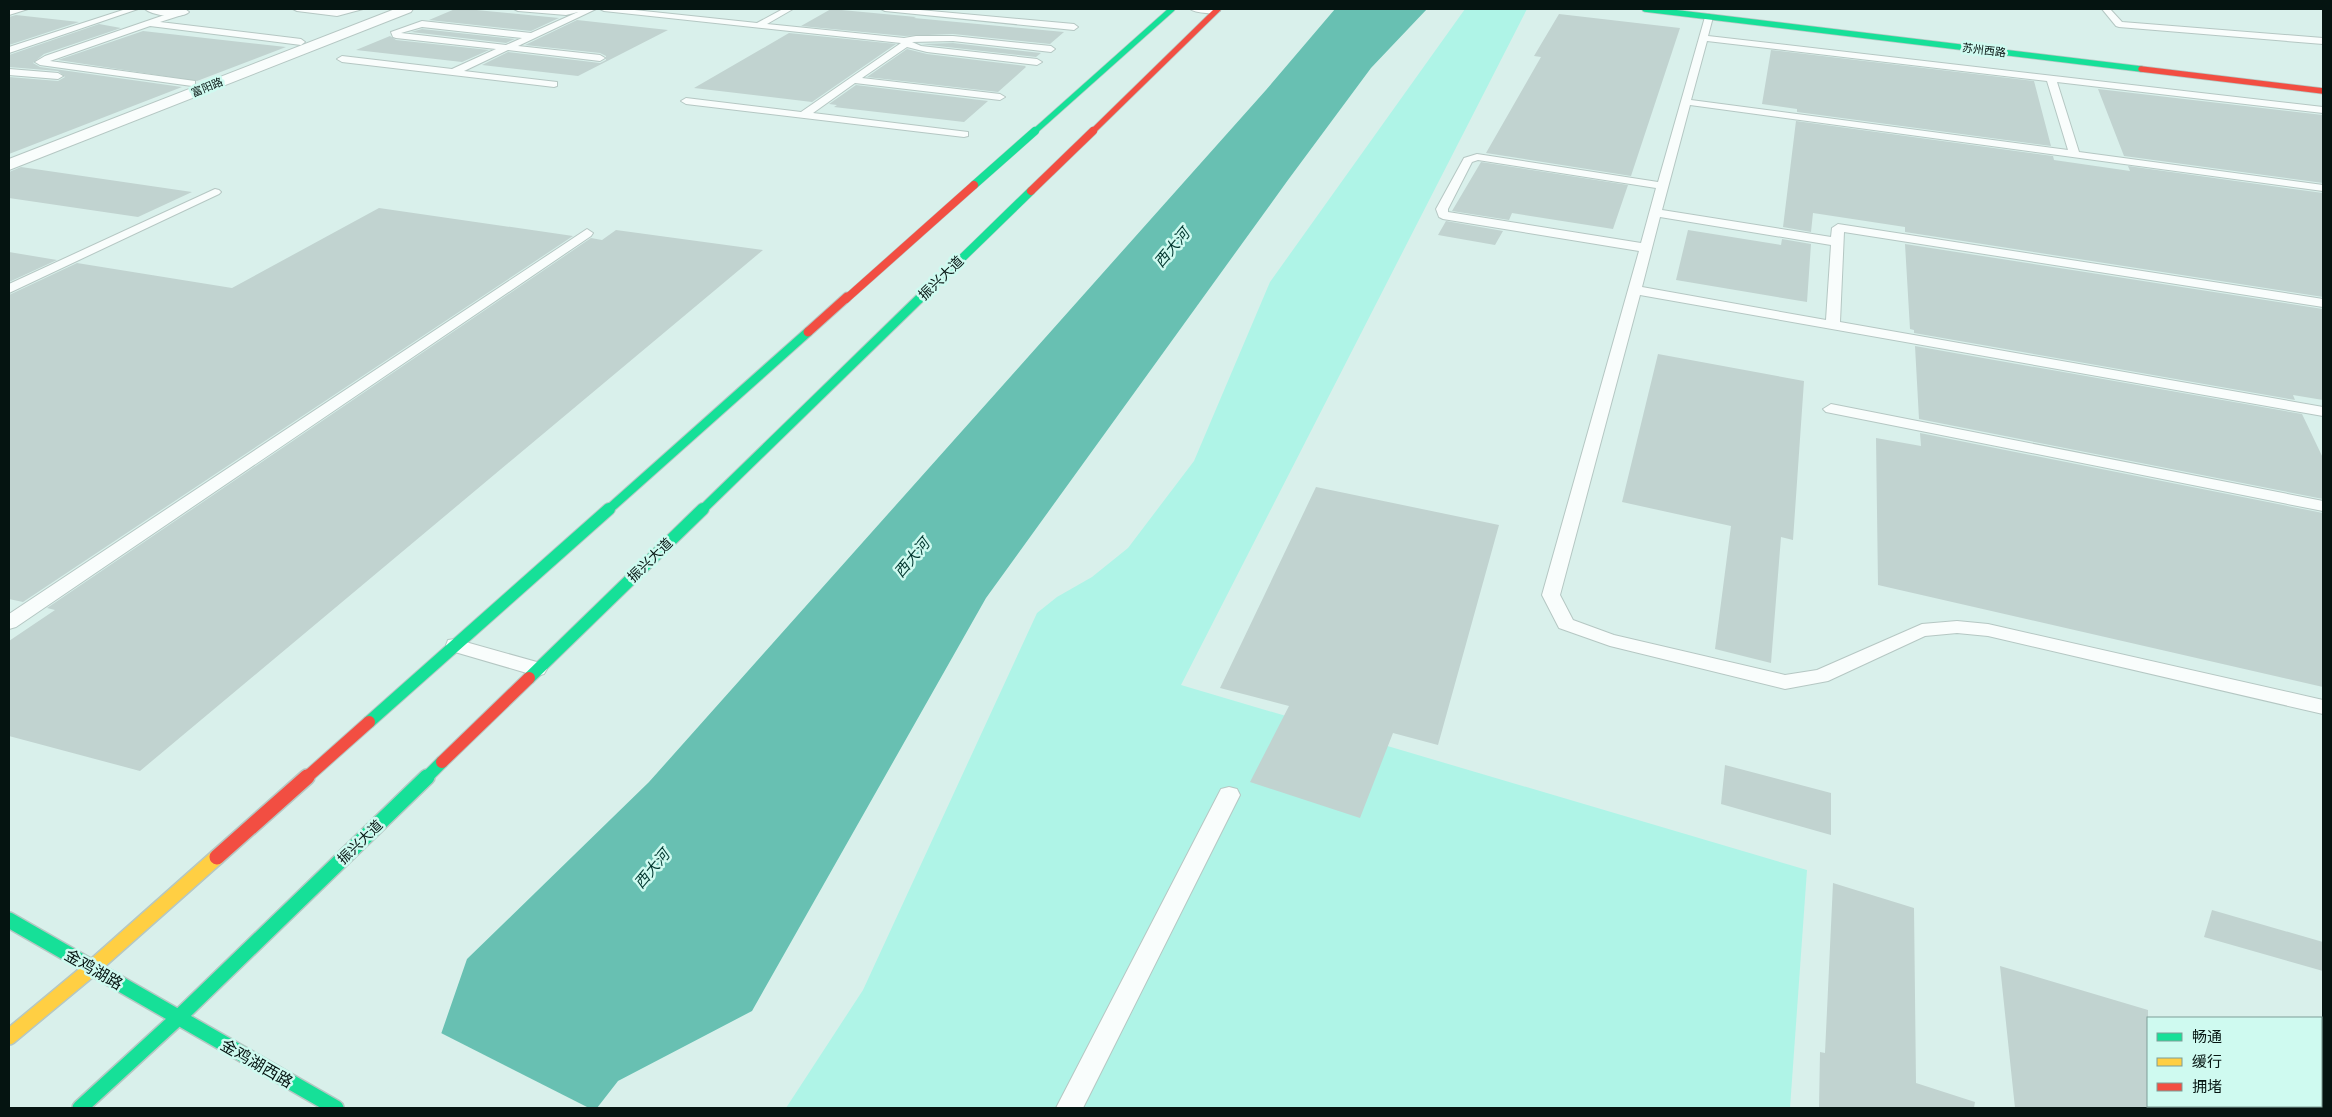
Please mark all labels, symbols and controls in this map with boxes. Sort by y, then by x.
street label: 苏州西路 [1961,40,2007,60]
street label: 富阳路 [189,74,225,100]
water label: 西大河 [1150,222,1195,271]
street label: 振兴大道 [915,252,967,304]
water label: 西大河 [890,532,935,581]
street label: 振兴大道 [624,534,676,586]
street label: 振兴大道 [334,816,386,868]
water label: 西大河 [630,843,675,892]
street label: 金鸡湖路 [61,944,127,994]
legend [2147,1017,2322,1107]
text: 畅通 [2192,1027,2222,1046]
street label: 金鸡湖西路 [217,1034,297,1092]
text: 缓行 [2192,1052,2222,1071]
text: 拥堵 [2192,1077,2222,1096]

